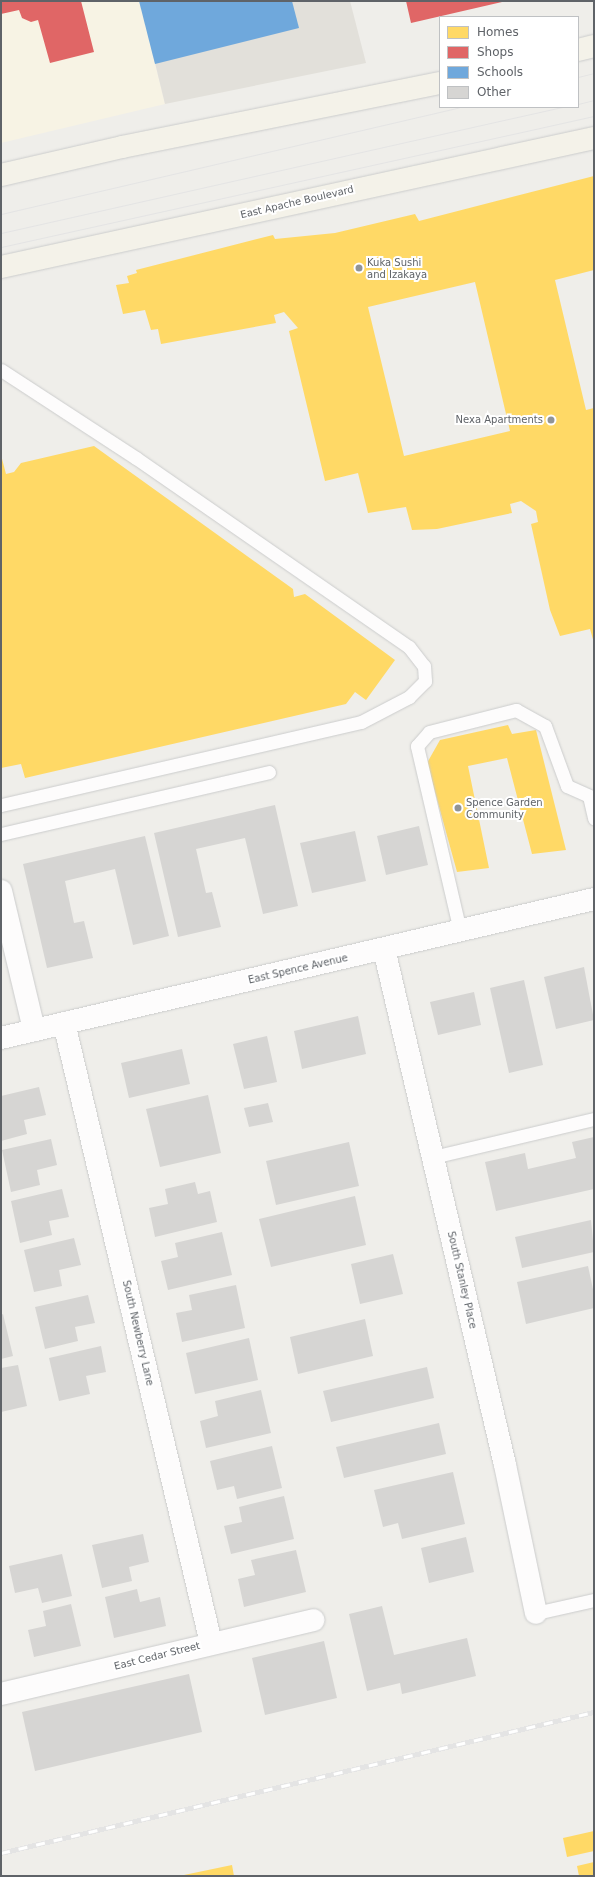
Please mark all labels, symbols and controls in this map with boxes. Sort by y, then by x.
legend [439,16,579,108]
text: Homes [477,25,519,39]
text: Shops [477,45,513,59]
text: Schools [477,65,523,79]
text: Other [477,85,511,99]
street label: East Apache Boulevard [239,183,355,221]
place label: Kuka Sushi and Izakaya [367,256,427,280]
marker: Kuka Sushi and Izakaya [354,263,364,273]
place label: Nexa Apartments [456,414,543,426]
marker: Nexa Apartments [546,415,556,425]
place label: Spence Garden Community [466,796,543,820]
marker: Spence Garden Community [453,803,463,813]
street label: East Spence Avenue [247,952,349,986]
street label: South Stanley Place [445,1230,479,1330]
street label: South Newberry Lane [120,1279,156,1387]
street label: East Cedar Street [113,1640,201,1672]

